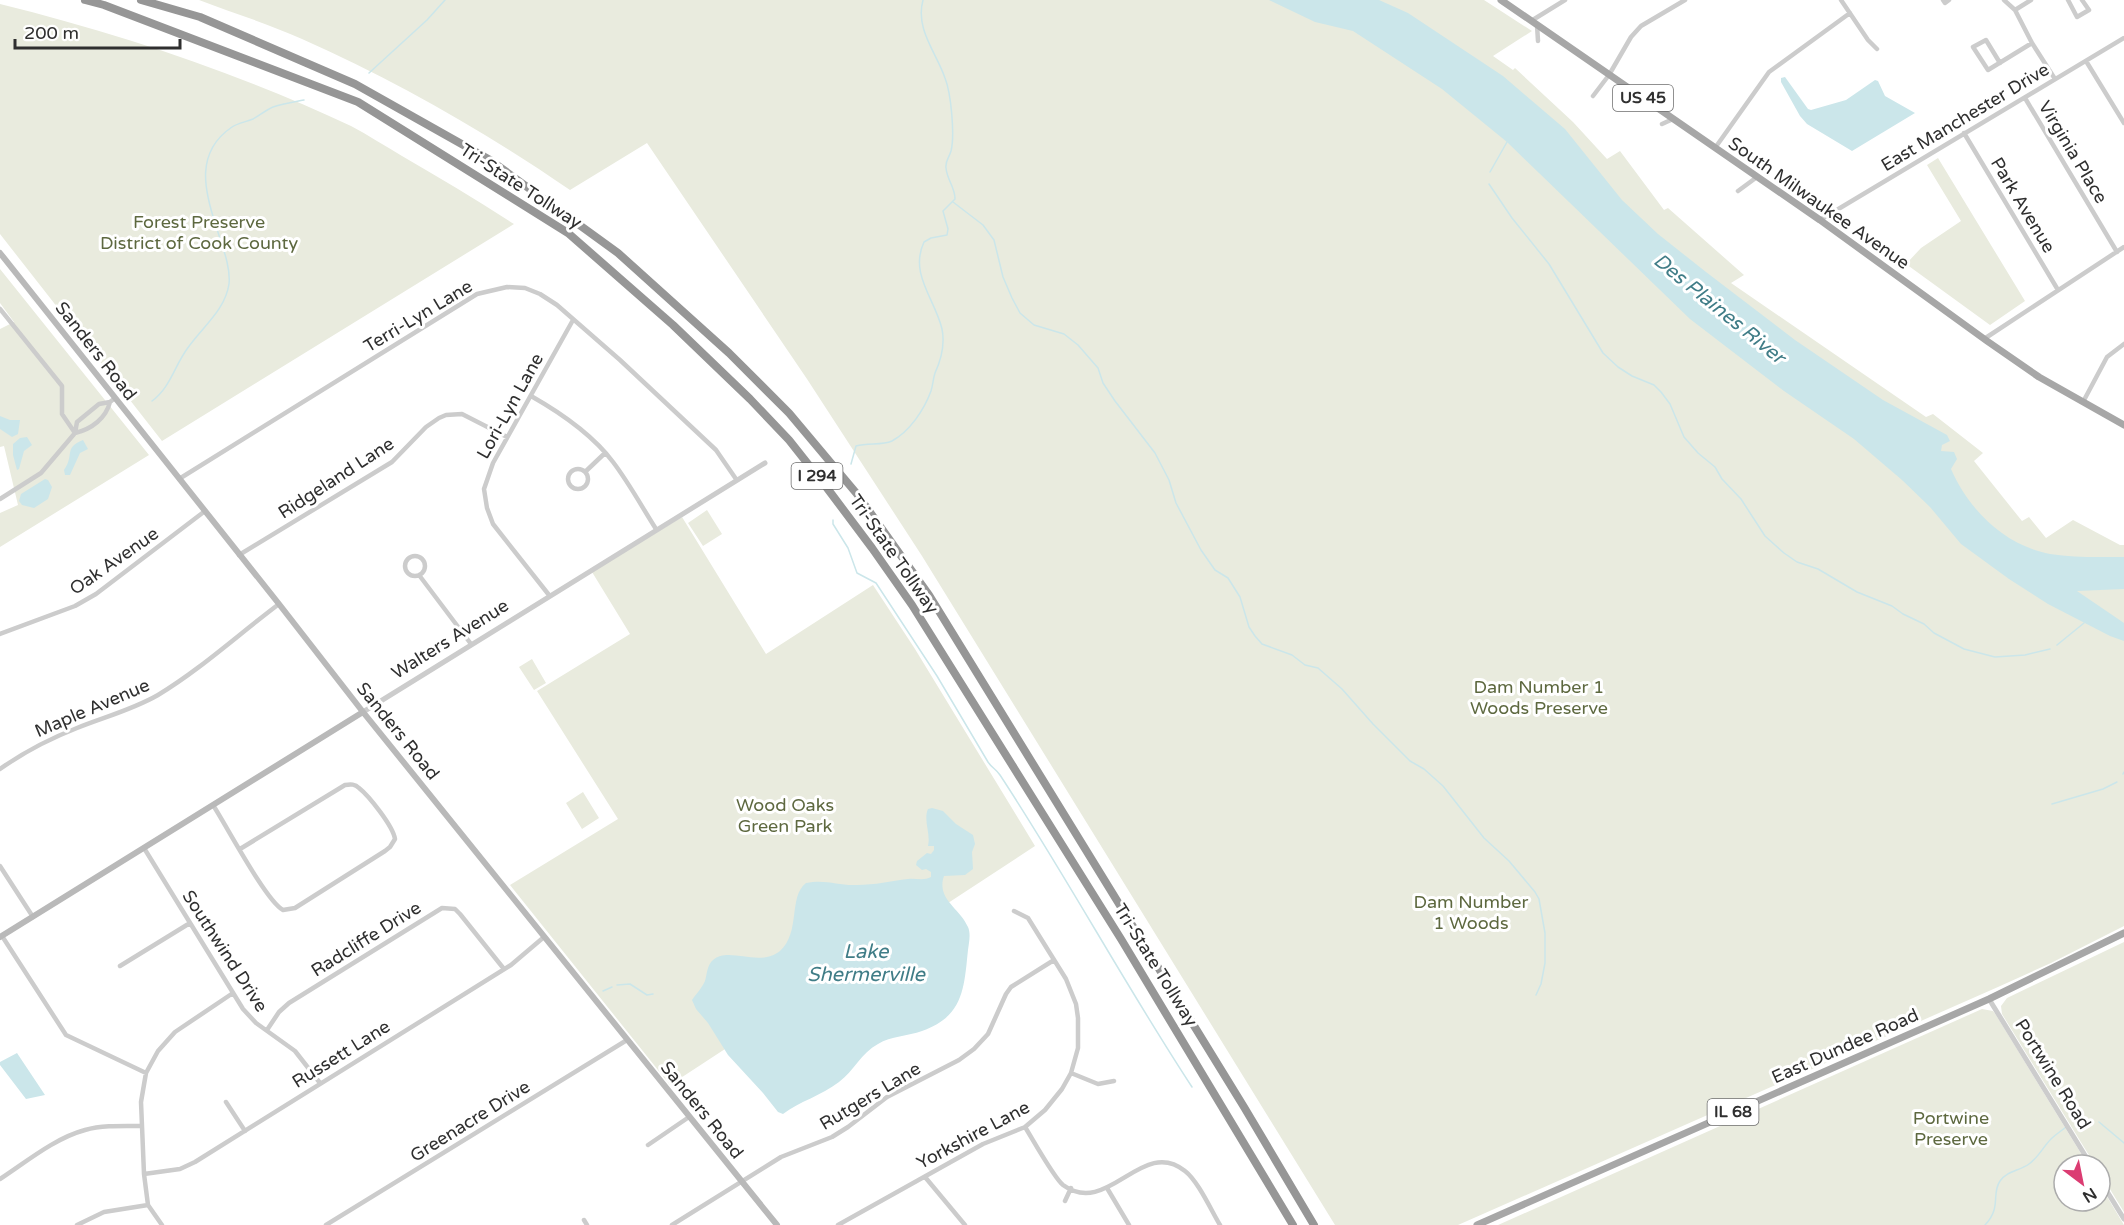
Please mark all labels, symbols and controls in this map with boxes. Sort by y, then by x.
scale bar [15,12,180,50]
text: 200 m [24,22,79,44]
street label: East Manchester Drive [1877,58,2053,176]
road number: US 45 [1613,85,1673,111]
street label: Virginia Place [2034,97,2112,207]
street label: South Milwaukee Avenue [1724,132,1914,274]
street label: Tri-State Tollway [456,138,586,234]
street label: Park Avenue [1986,153,2060,257]
park label: Forest Preserve District of Cook County [100,211,298,254]
water label: Des Plaines River [1648,249,1791,371]
street label: Terri-Lyn Lane [360,275,476,357]
street label: Sanders Road [51,297,141,405]
street label: Lori-Lyn Lane [472,349,548,463]
street label: Ridgeland Lane [274,432,398,524]
road number: I 294 [792,463,842,489]
street label: Tri-State Tollway [845,490,944,618]
street label: Oak Avenue [65,522,163,600]
street label: Walters Avenue [387,594,513,684]
street label: Maple Avenue [31,674,153,742]
park label: Dam Number 1 Woods Preserve [1470,676,1608,719]
street label: Sanders Road [352,678,444,784]
park label: Wood Oaks Green Park [736,794,834,837]
street label: Southwind Drive [177,886,273,1016]
park label: Dam Number 1 Woods [1414,891,1529,934]
street label: Radcliffe Drive [307,896,425,982]
street label: Tri-State Tollway [1109,899,1203,1031]
water label: Lake Shermerville [807,940,926,987]
street label: East Dundee Road [1768,1004,1922,1088]
street label: Russett Lane [288,1015,394,1093]
street label: Portwine Road [2010,1015,2096,1133]
street label: Sanders Road [656,1057,748,1163]
street label: Rutgers Lane [816,1057,924,1135]
street label: Greenacre Drive [406,1075,534,1167]
street label: Yorkshire Lane [913,1096,1033,1174]
road number: IL 68 [1708,1099,1758,1125]
park label: Portwine Preserve [1913,1107,1989,1150]
north arrow [2052,1153,2112,1213]
text: N [2079,1183,2100,1207]

